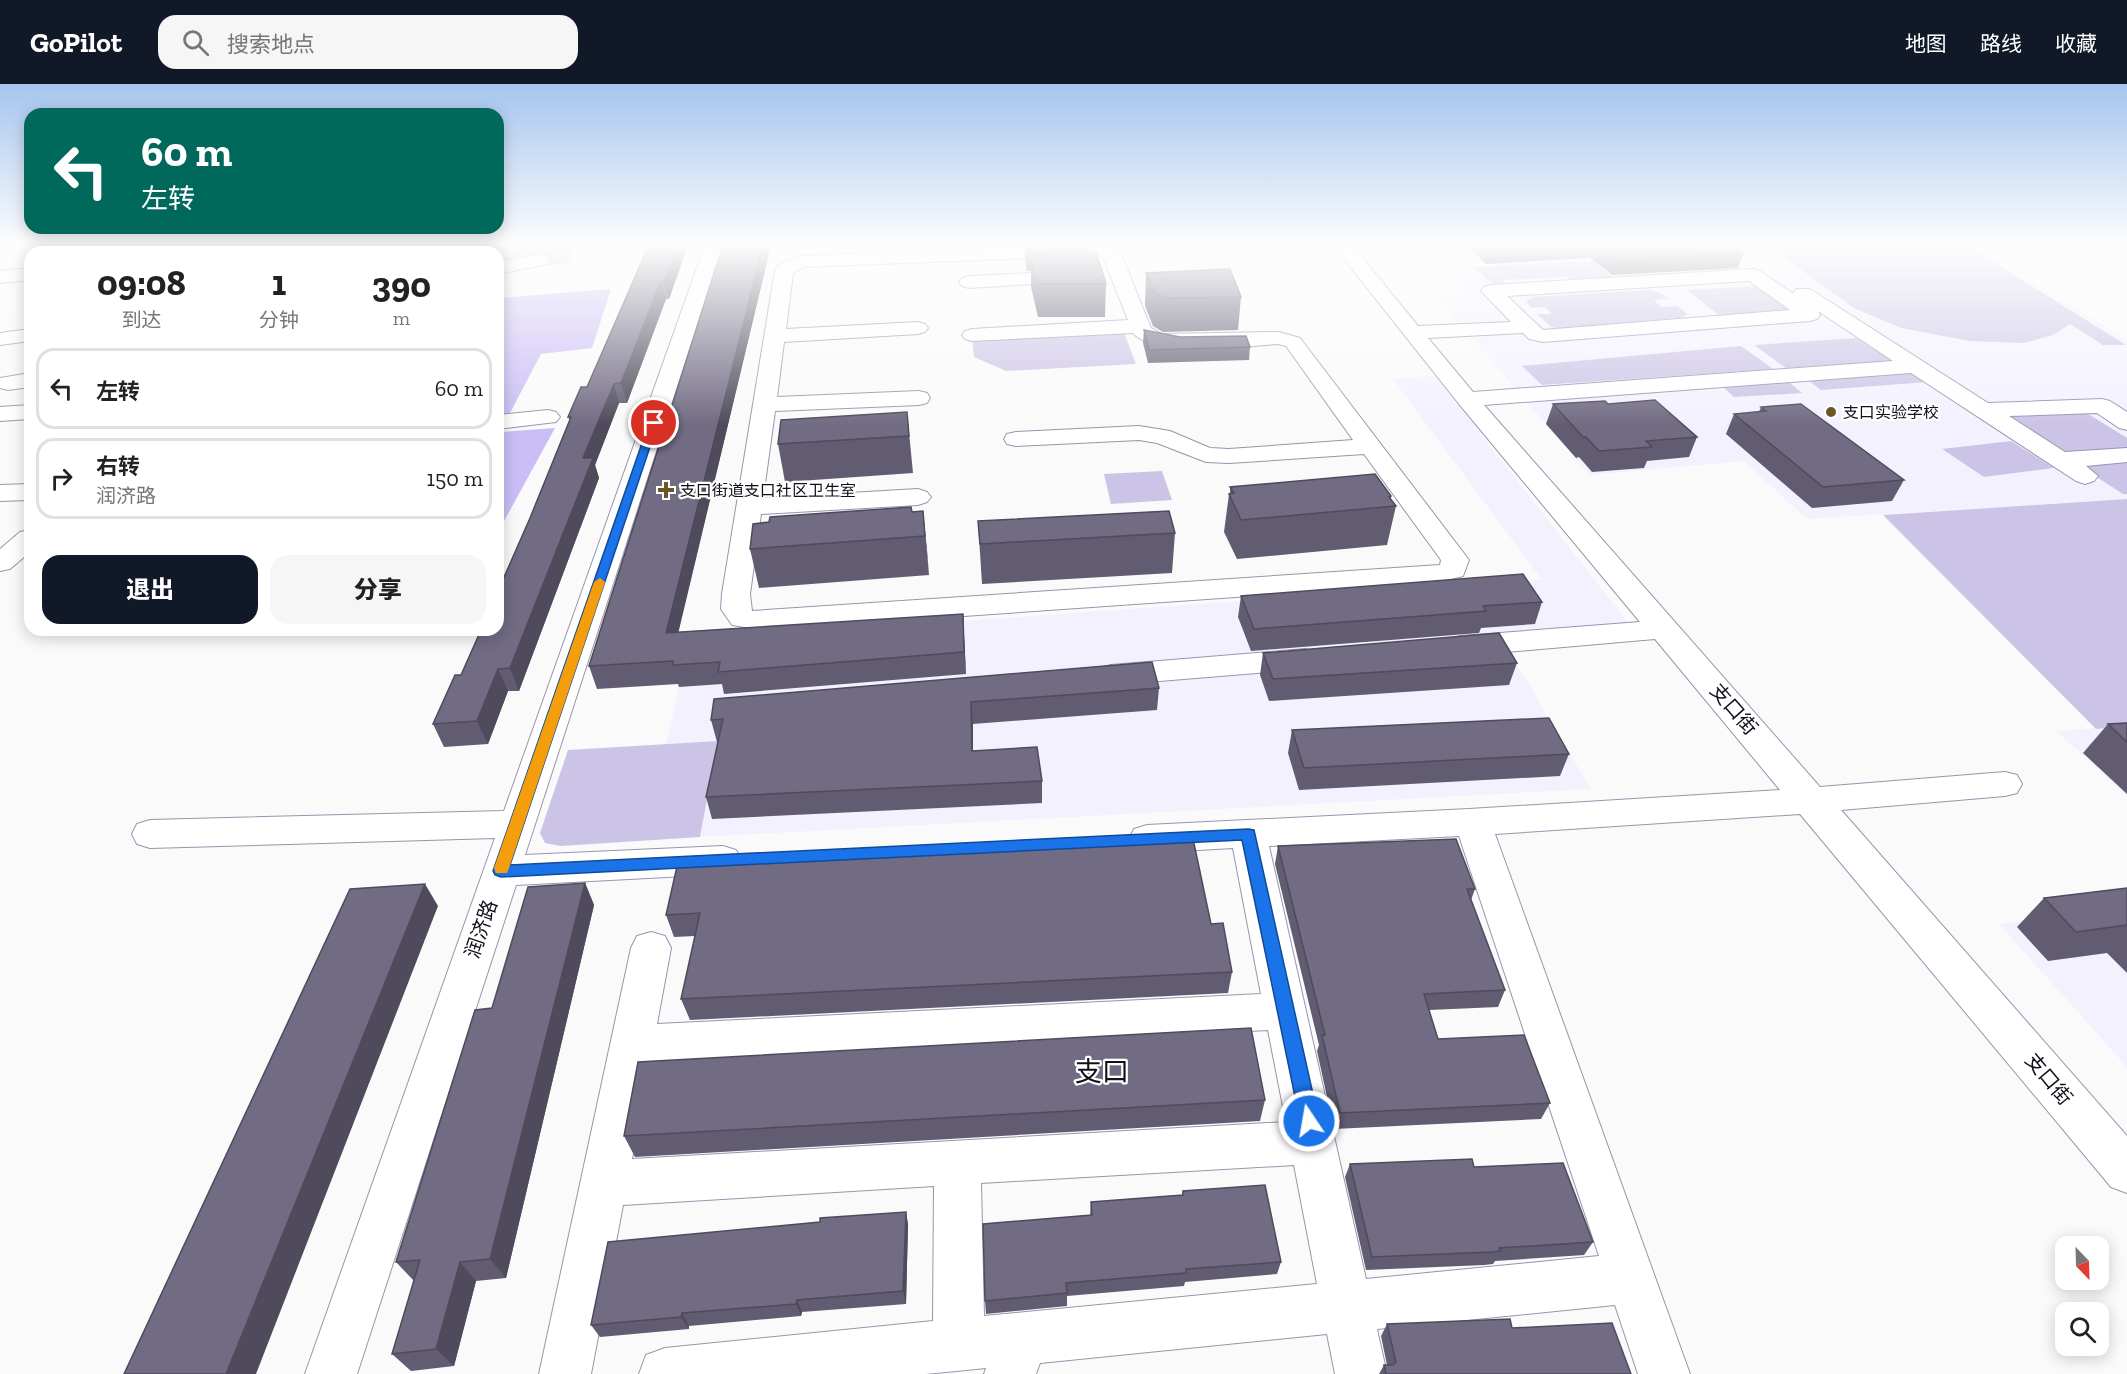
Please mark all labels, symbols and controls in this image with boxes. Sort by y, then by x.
search box [158,15,578,69]
text: GoPilot [30,26,122,59]
icon: search [179,26,212,59]
text: 搜索地点 [227,31,315,58]
text: 地图 [1905,31,1947,56]
text: 路线 [1980,31,2022,56]
text: 收藏 [2055,31,2097,56]
text: 60 m [141,126,232,177]
icon: left [42,132,120,210]
text: 左转 [141,183,195,215]
text: 09:08 [97,261,186,304]
text: 1 [272,261,286,304]
text: 390 [372,263,431,306]
text: m [393,306,410,330]
text: 到达 [121,308,161,332]
text: 分钟 [259,308,299,332]
icon: left [45,372,78,405]
text: 60 m [435,375,483,402]
text: 左转 [96,378,140,405]
pin [628,397,679,448]
place label: 支口实验学校 [1843,403,1939,422]
marker: 支口实验学校 [1824,405,1838,419]
icon: arrive [637,406,670,439]
text: 右转 [96,453,140,480]
icon: right [45,462,78,495]
text: 150 m [427,465,483,492]
marker: 支口街道支口社区卫生室 [657,481,675,499]
place label: 支口街道支口社区卫生室 [680,481,856,500]
text: 润济路 [96,484,156,508]
button: 退出 [42,555,258,624]
button: 分享 [270,555,486,624]
street label: 支口街 [1705,678,1763,740]
street label: 润济路 [460,897,502,961]
street label: 支口街 [2021,1048,2077,1110]
district label: 支口 [1075,1056,1129,1088]
position arrow [1277,1089,1341,1153]
north arrow [2055,1236,2109,1290]
map controls [2055,1236,2109,1356]
button: search [2055,1302,2109,1356]

